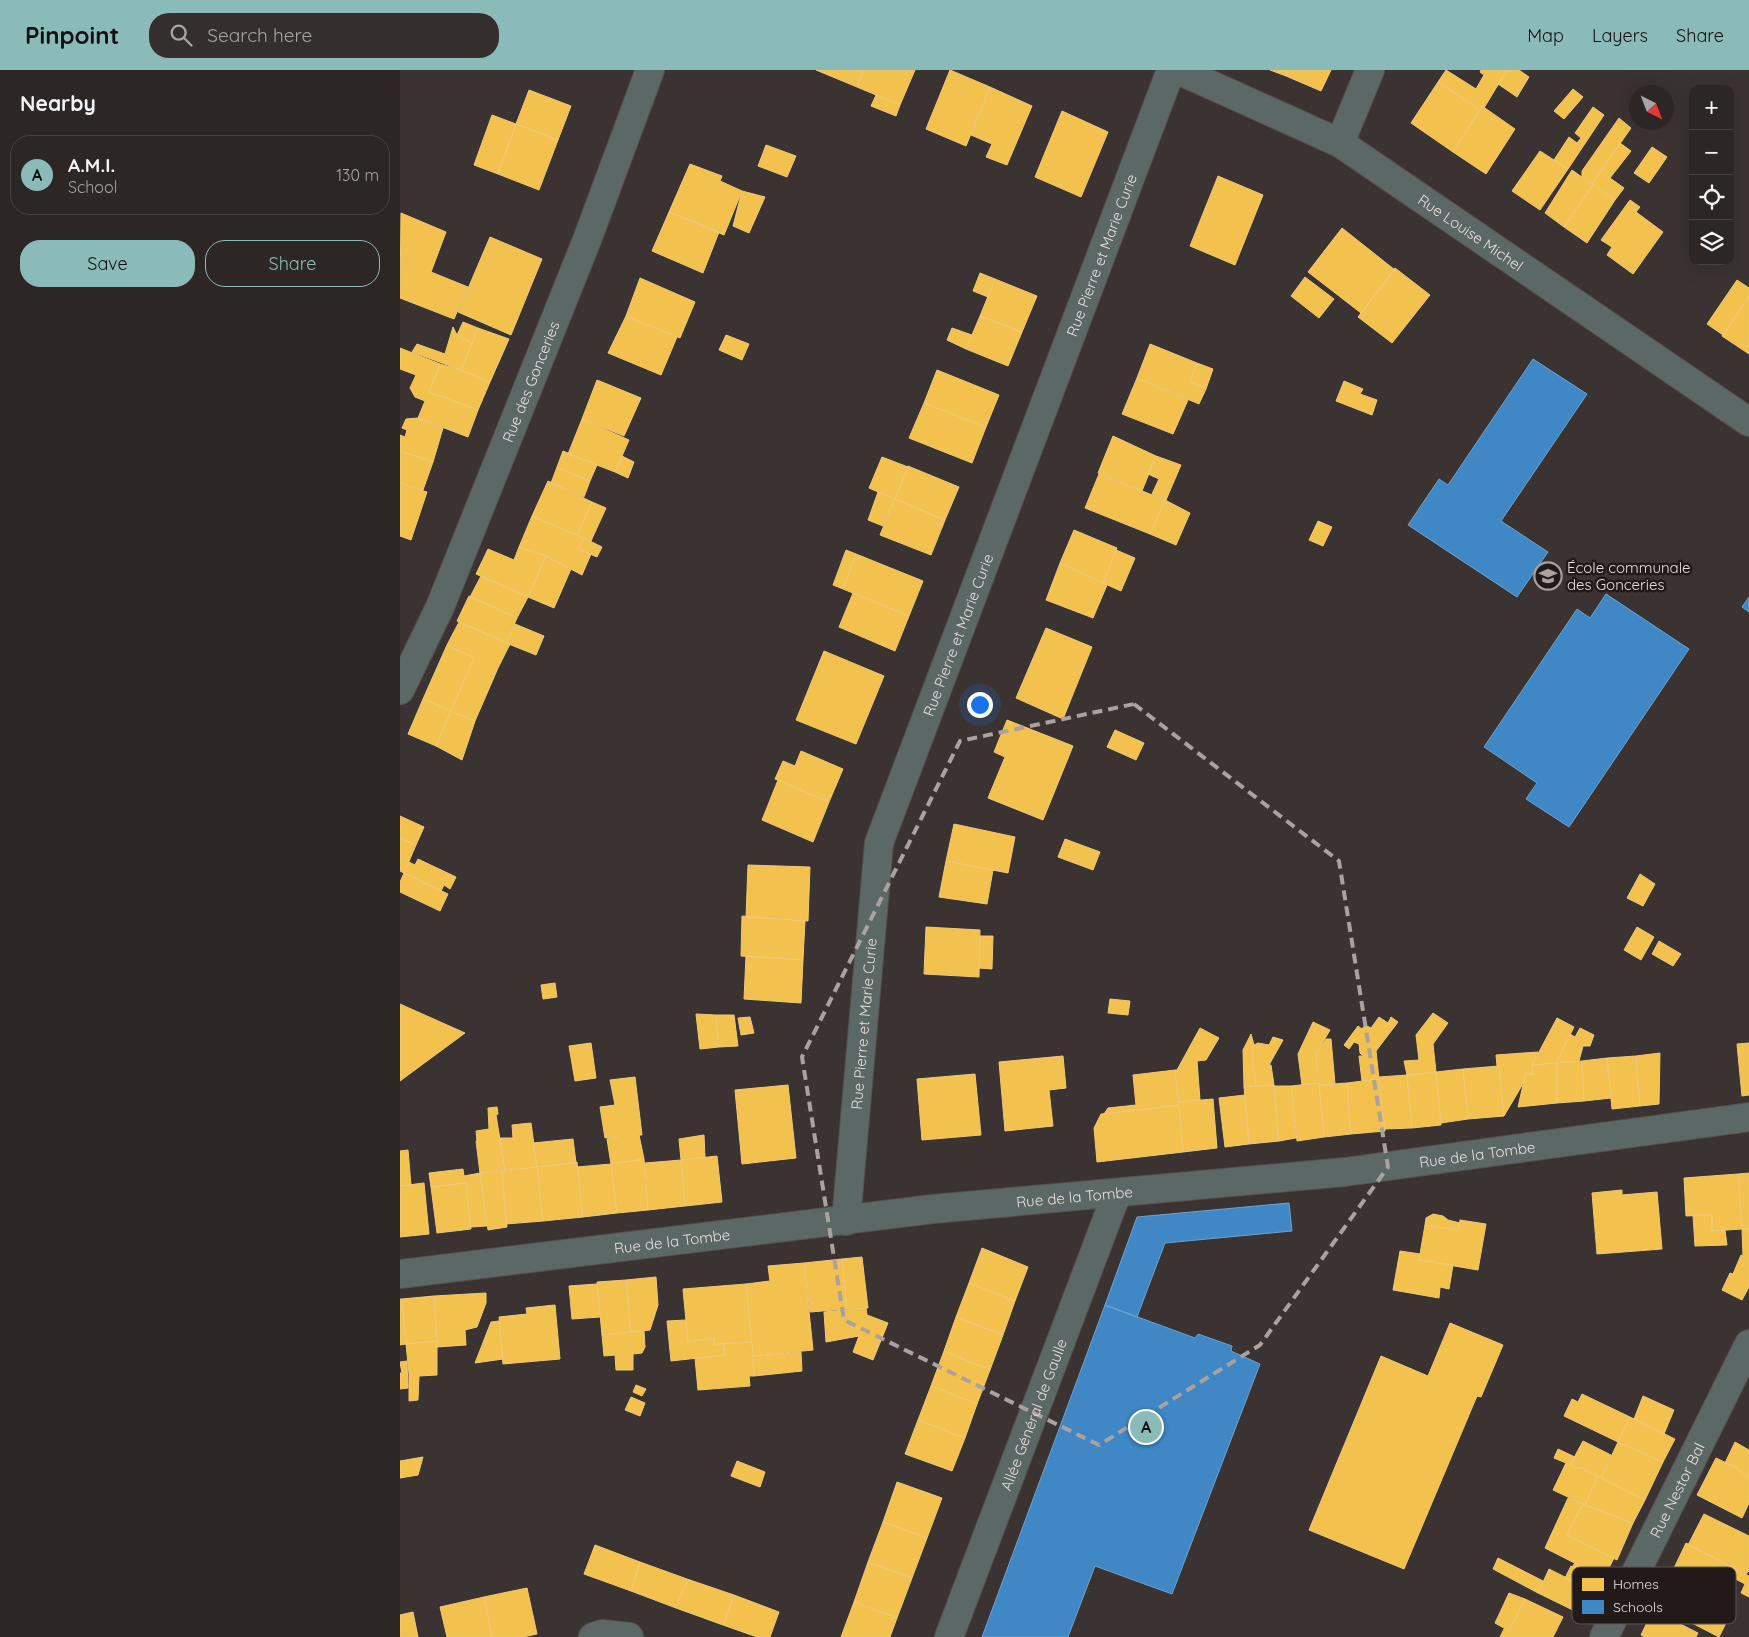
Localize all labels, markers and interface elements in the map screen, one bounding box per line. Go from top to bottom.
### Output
search box [149,13,499,58]
text: Pinpoint [25,20,119,50]
icon: search [167,21,195,49]
text: Search here [207,23,312,47]
text: Map [1527,24,1564,47]
text: Layers [1592,24,1648,47]
text: Share [1676,24,1724,47]
north arrow [1629,85,1674,130]
map controls [1689,85,1734,265]
button: + [1689,85,1734,130]
text: Nearby [20,90,96,116]
button: − [1689,130,1734,175]
text: A.M.I. [68,153,115,177]
text: A [32,165,42,185]
text: 130 m [336,165,379,185]
street label: Rue Pierre et Marie Curie [1062,171,1140,339]
button: locate [1689,175,1734,220]
text: School [68,177,117,197]
street label: Rue Louise Michel [1414,190,1527,275]
button: layers [1689,220,1734,265]
button: Save [20,240,195,287]
button: Share [205,240,380,287]
street label: Rue des Gonceries [498,318,563,445]
street label: Rue Pierre et Marie Curie [918,551,997,719]
place label: École communale des Gonceries [1567,558,1690,594]
school or university icon: École communale des Gonceries [1533,561,1563,591]
your location [967,692,993,718]
street label: Rue Pierre et Marie Curie [846,937,880,1110]
street label: Rue de la Tombe [1418,1137,1536,1171]
street label: Rue de la Tombe [1015,1182,1134,1211]
street label: Rue de la Tombe [613,1224,731,1257]
street label: Allée Général de Gaulle [996,1336,1071,1493]
pin: A [1130,1408,1162,1446]
street label: Rue Nestor Bal [1645,1439,1708,1541]
legend [1572,1567,1736,1624]
text: Homes [1613,1575,1659,1593]
text: Schools [1613,1598,1663,1616]

